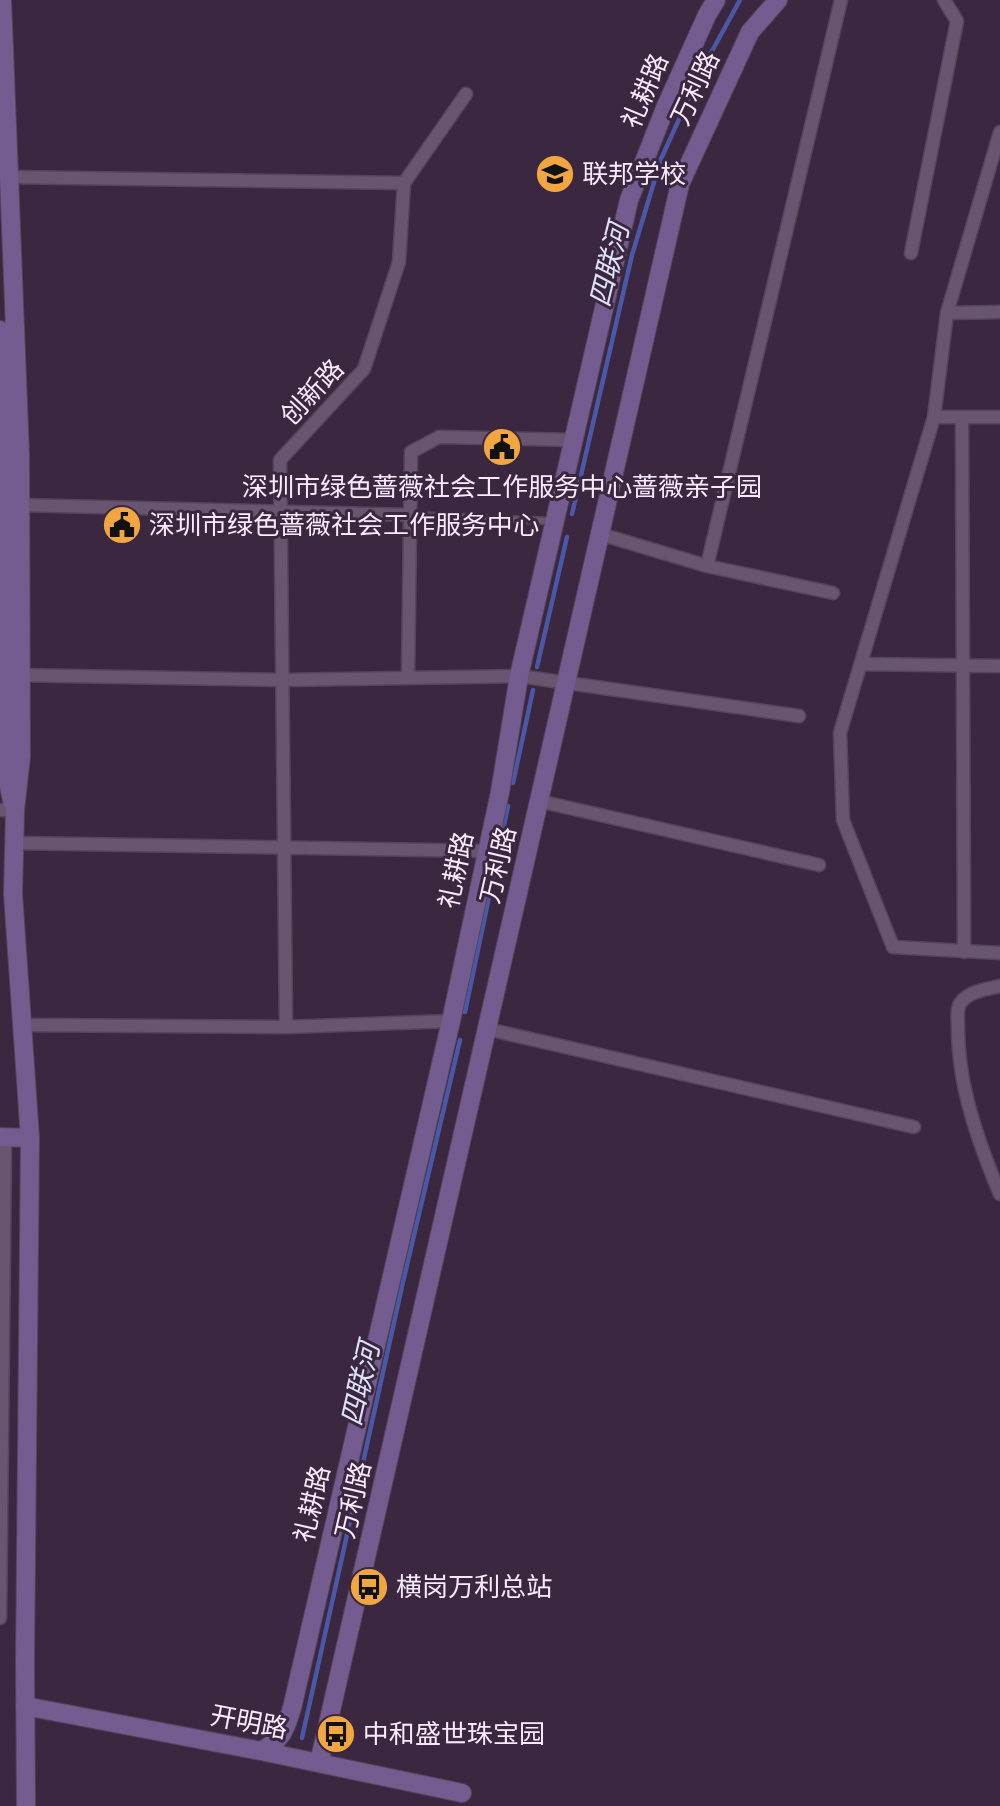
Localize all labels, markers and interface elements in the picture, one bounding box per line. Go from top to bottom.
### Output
street label: 万利路 [666,47,727,131]
street label: 礼耕路 [617,50,676,134]
school or university icon: 联邦学校 [534,153,576,195]
place label: 联邦学校 [582,160,686,191]
water label: 四联河 [584,216,638,310]
street label: 创新路 [275,354,351,432]
public building icon: 深圳市绿色蔷薇社会工作服务中心蔷薇亲子园 [481,426,523,468]
place label: 深圳市绿色蔷薇社会工作服务中心蔷薇亲子园 [242,473,762,504]
public building icon: 深圳市绿色蔷薇社会工作服务中心 [101,504,143,546]
place label: 深圳市绿色蔷薇社会工作服务中心 [149,511,539,542]
street label: 万利路 [476,824,523,907]
street label: 礼耕路 [434,829,481,912]
water label: 四联河 [336,1335,388,1429]
street label: 万利路 [331,1459,378,1542]
street label: 礼耕路 [290,1463,337,1546]
bus stop icon: 横岗万利总站 [348,1566,390,1608]
place label: 横岗万利总站 [396,1573,552,1604]
street label: 开明路 [207,1701,290,1746]
bus stop icon: 中和盛世珠宝园 [315,1713,357,1755]
place label: 中和盛世珠宝园 [363,1720,545,1751]

